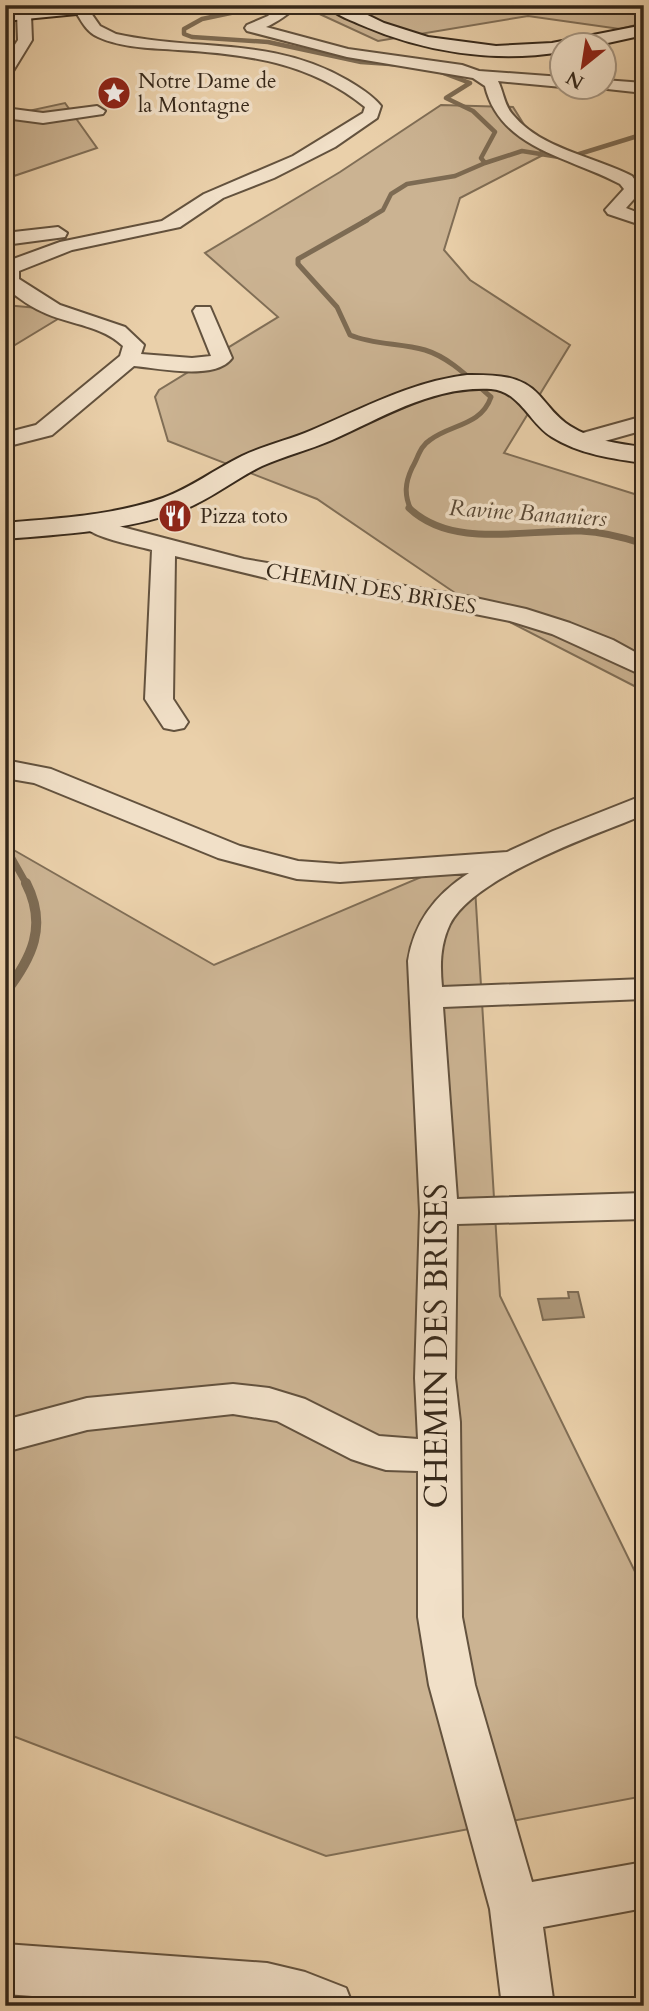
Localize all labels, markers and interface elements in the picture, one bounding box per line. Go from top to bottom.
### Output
north arrow [548,32,618,102]
text: N [561,64,589,95]
place label: Notre Dame de la Montagne [138,67,277,120]
place icon: Notre Dame de la Montagne [95,74,133,112]
water label: Ravine Bananiers [448,492,608,534]
restaurant icon: Pizza toto [156,497,194,535]
place label: Pizza toto [200,502,288,531]
street label: CHEMIN DES BRISES [263,556,479,622]
street label: CHEMIN DES BRISES [415,1184,459,1508]

